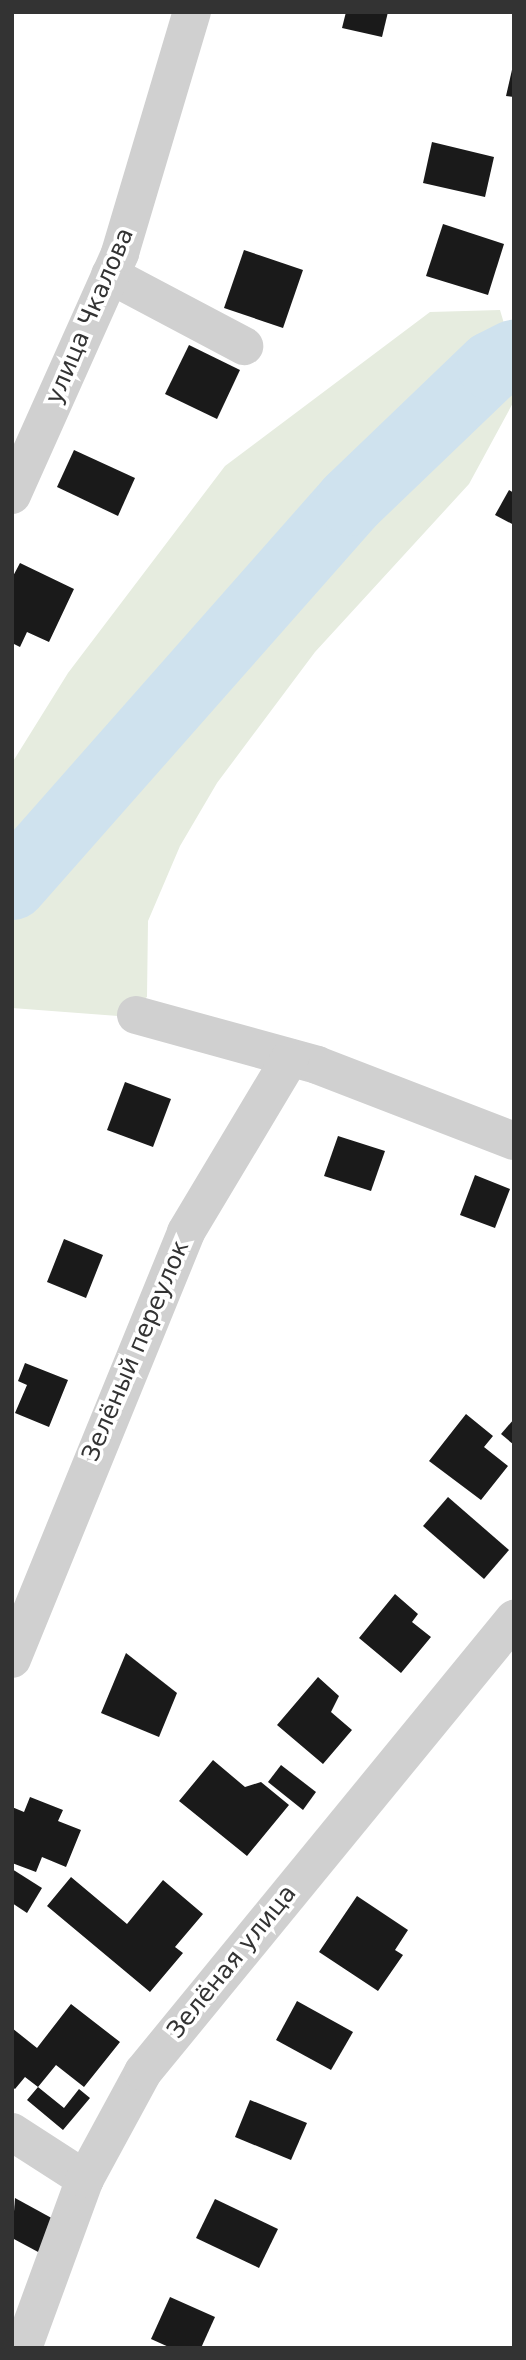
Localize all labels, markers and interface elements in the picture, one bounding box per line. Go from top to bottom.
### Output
street label: улица Чкалова [40,224,140,408]
street label: Зелёный переулок [76,1236,196,1466]
street label: Зелёная улица [161,1880,303,2044]

